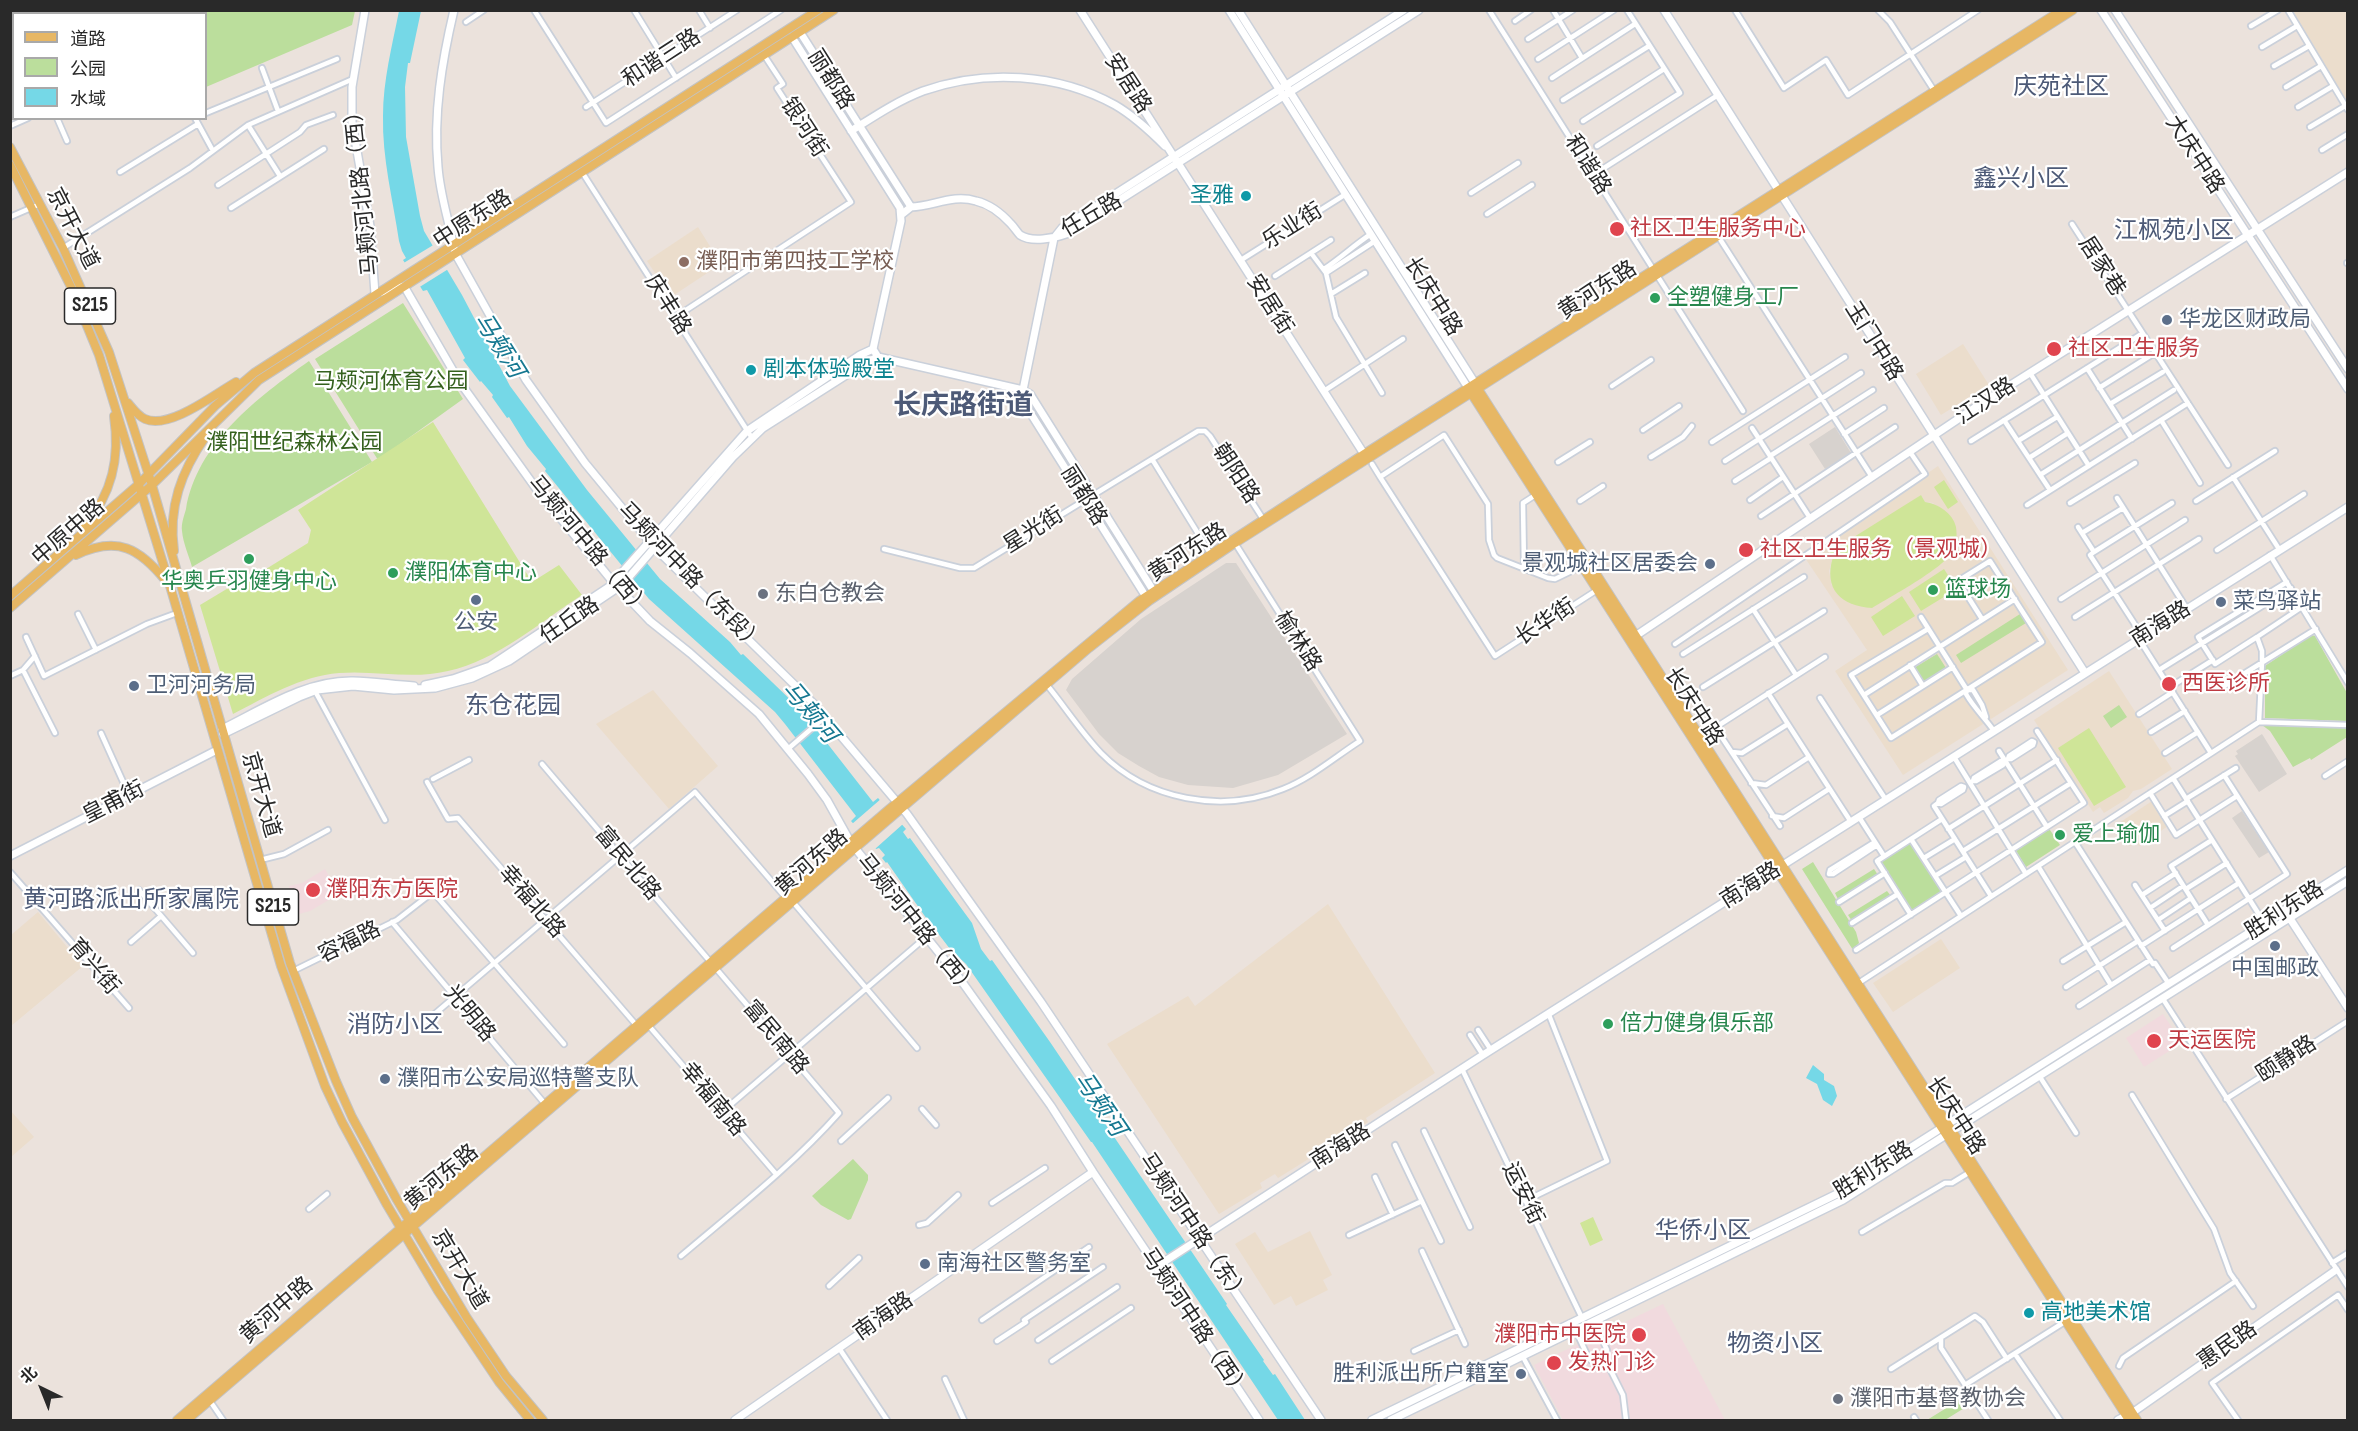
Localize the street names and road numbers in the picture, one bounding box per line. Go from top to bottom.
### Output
street label: 和谐三路 [618,24,706,94]
street label: 丽都路 [801,45,859,115]
street label: 安居路 [1098,49,1156,119]
street label: 银河街 [774,93,832,163]
street label: 马颊河北路（西） [341,99,385,277]
street label: 大庆中路 [2159,111,2229,199]
street label: 和谐路 [1558,130,1616,200]
street label: 京开大道 [40,184,104,274]
street label: 中原东路 [429,185,517,255]
street label: 任丘路 [1057,188,1127,244]
street label: 乐业街 [1258,198,1328,256]
street label: 居家巷 [2072,232,2130,302]
street label: 长庆中路 [1397,253,1467,341]
street label: 黄河东路 [1554,256,1642,326]
street label: 庆丰路 [638,270,696,340]
street label: 安居街 [1240,270,1298,340]
road number: S215 [64,288,116,324]
street label: 玉门中路 [1838,298,1908,386]
street label: 江汉路 [1951,373,2021,431]
street label: 朝阳路 [1206,439,1264,509]
street label: 丽都路 [1054,461,1112,531]
street label: 马颊河中路（西） [521,471,655,623]
street label: 中原中路 [27,494,111,572]
street label: 马颊河中路（东段） [612,498,768,658]
street label: 星光街 [999,502,1069,560]
street label: 黄河东路 [1144,518,1232,588]
street label: 任丘路 [535,592,605,650]
street label: 长华街 [1511,594,1581,652]
street label: 南海路 [2126,596,2196,654]
street label: 榆林路 [1268,607,1326,677]
street label: 长庆中路 [1658,663,1728,751]
street label: 京开大道 [235,749,285,841]
street label: 皇甫街 [79,776,149,830]
street label: 富民北路 [589,822,665,906]
street label: 黄河东路 [770,824,854,902]
street label: 马颊河中路（西） [850,849,982,1003]
street label: 南海路 [1716,857,1786,915]
street label: 幸福北路 [492,860,570,944]
street label: 胜利东路 [2241,876,2329,946]
road number: S215 [248,889,298,925]
street label: 容福路 [315,917,385,969]
street label: 育兴街 [61,933,125,1001]
street label: 光明路 [438,980,500,1048]
street label: 富民南路 [737,996,813,1080]
street label: 颐静路 [2252,1031,2322,1089]
street label: 幸福南路 [674,1058,750,1142]
street label: 长庆中路 [1920,1072,1990,1160]
street label: 南海路 [1306,1118,1376,1176]
street label: 胜利东路 [1830,1136,1918,1206]
street label: 黄河东路 [400,1140,484,1216]
street label: 马颊河中路（东） [1133,1149,1253,1309]
street label: 运安街 [1496,1159,1548,1229]
street label: 京开大道 [425,1225,493,1315]
street label: 马颊河中路（西） [1134,1244,1254,1404]
street label: 黄河中路 [235,1272,319,1350]
street label: 南海路 [849,1287,919,1347]
street label: 惠民路 [2193,1316,2263,1376]

